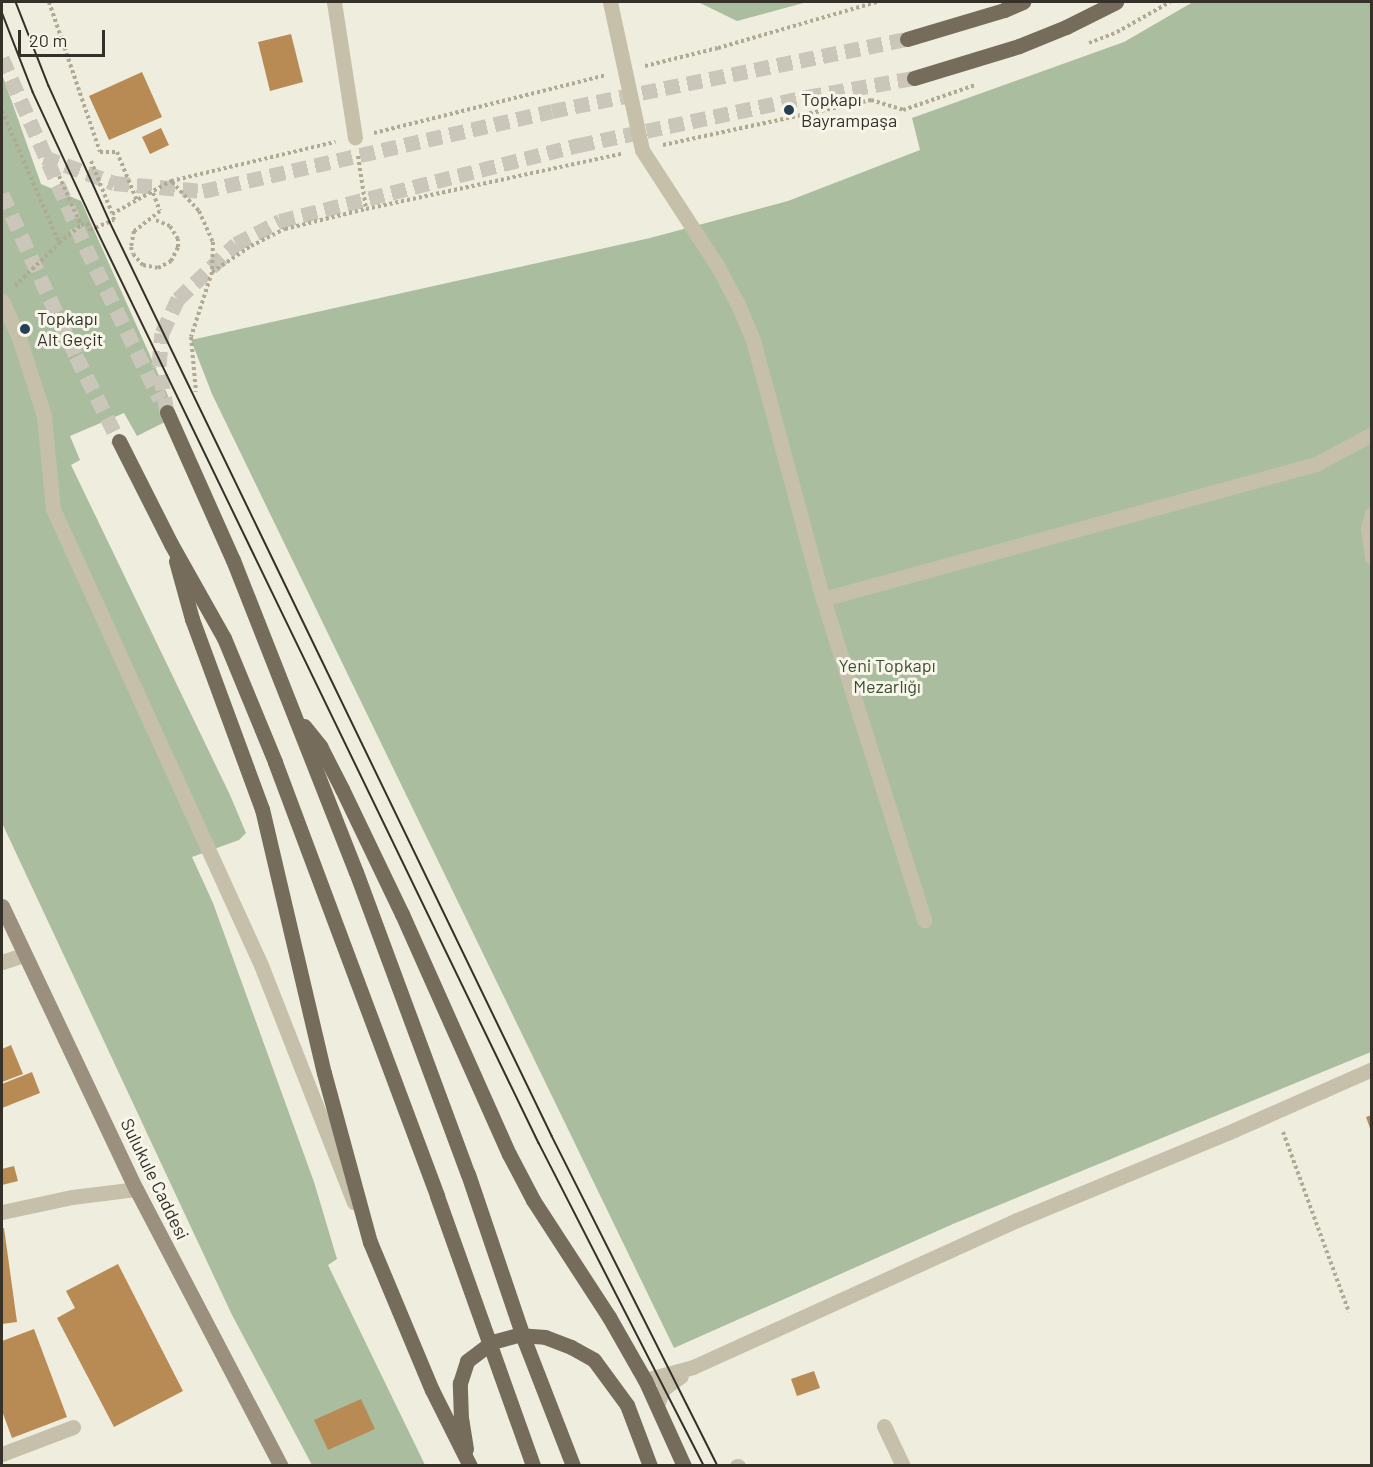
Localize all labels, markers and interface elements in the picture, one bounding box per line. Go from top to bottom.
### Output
scale bar [21,18,108,56]
text: 20 m [29,29,67,51]
place label: Topkapı Bayrampaşa [801,89,897,132]
marker: Topkapı Bayrampaşa [782,103,796,117]
place label: Topkapı Alt Geçit [37,308,103,350]
marker: Topkapı Alt Geçit [18,322,32,336]
park label: Yeni Topkapı Mezarlığı [838,655,936,698]
street label: Sulukule Caddesi [116,1115,194,1243]

